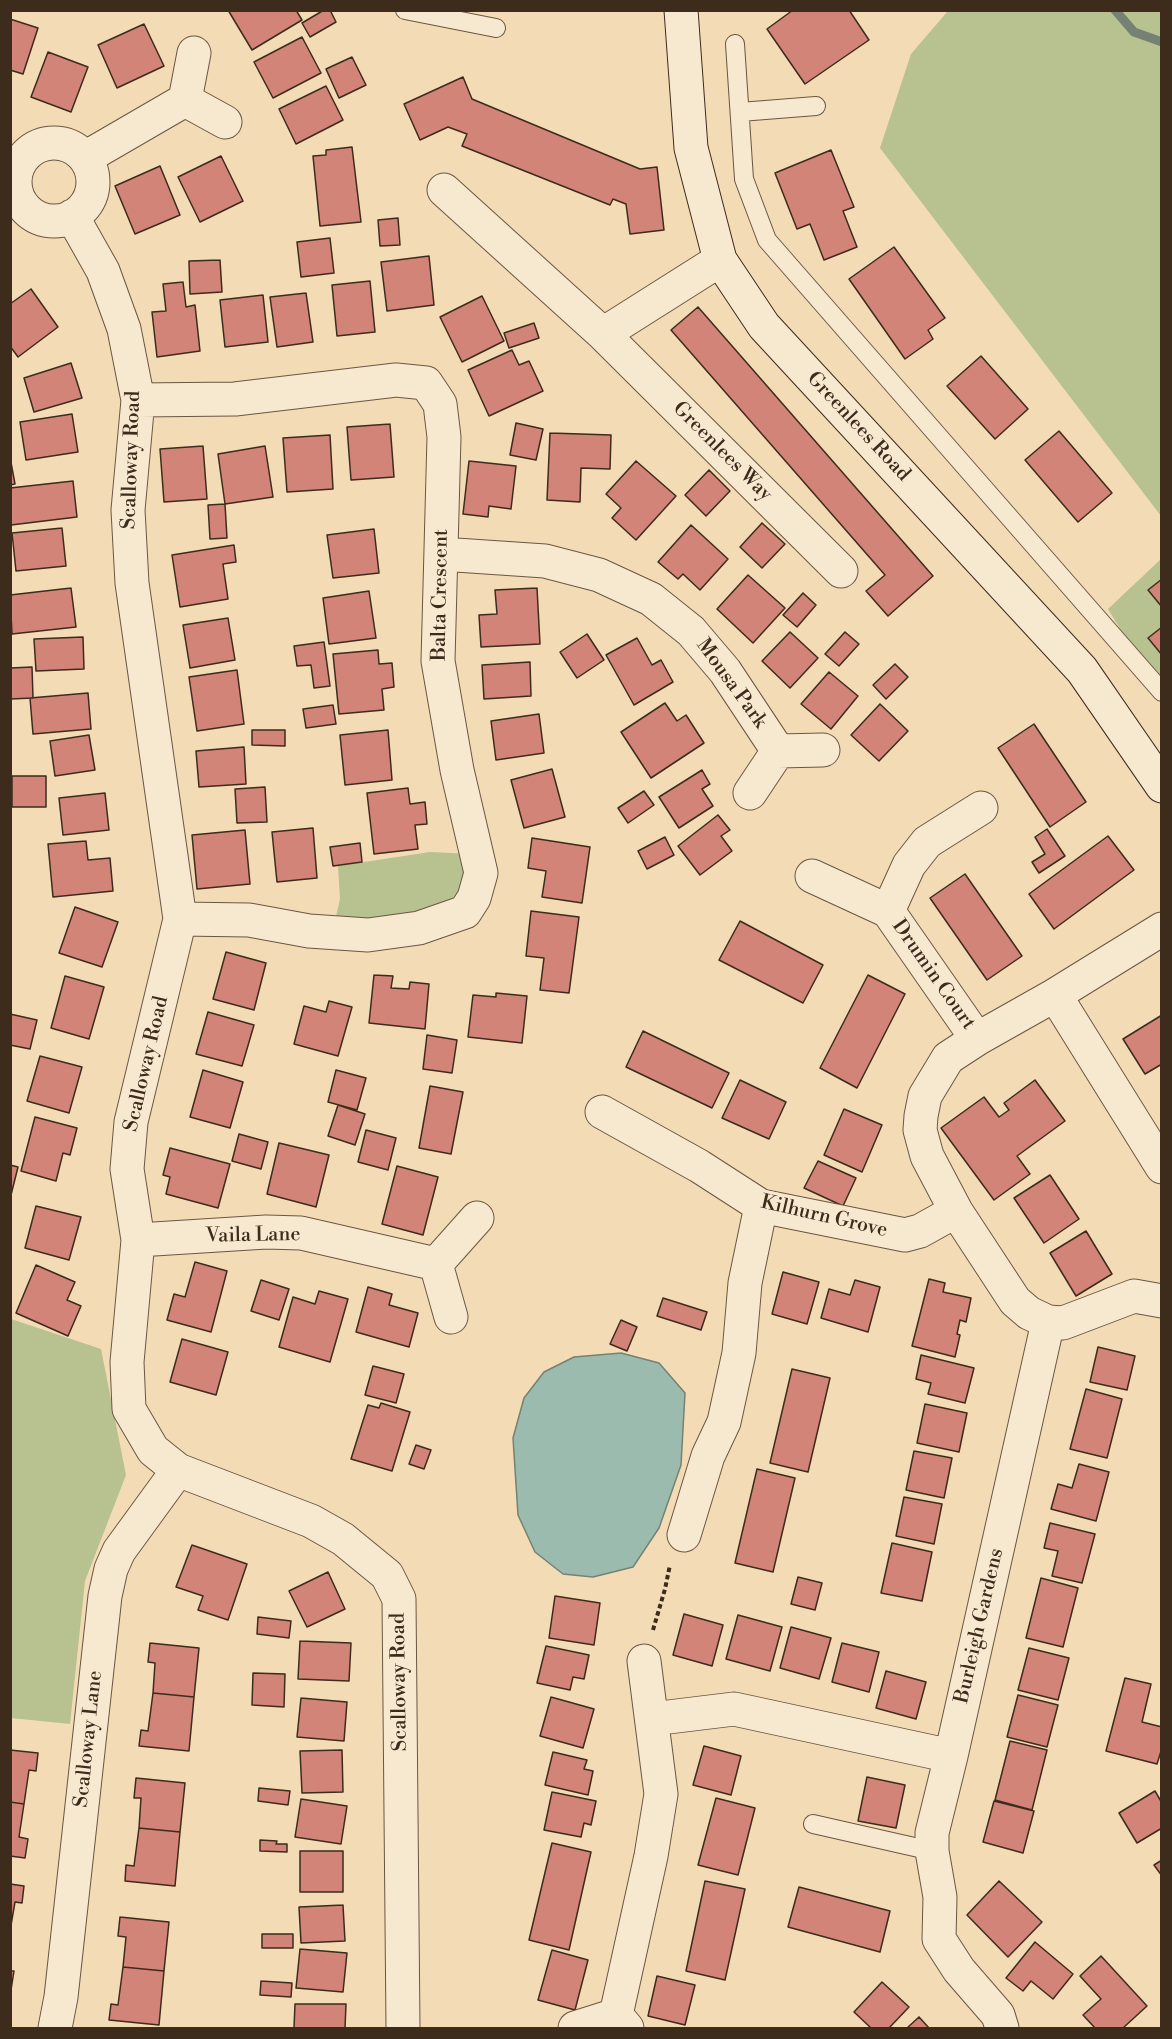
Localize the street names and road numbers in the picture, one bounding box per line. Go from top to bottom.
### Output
street label: Greenlees Road [801,367,915,487]
street label: Scalloway Road [118,390,146,530]
street label: Greenlees Way [667,397,777,507]
street label: Balta Crescent [428,529,454,661]
street label: Mousa Park [690,635,772,733]
street label: Drumin Court [886,915,980,1035]
street label: Scalloway Road [120,994,174,1134]
street label: Kilhurn Grove [758,1191,890,1243]
street label: Vaila Lane [205,1223,301,1249]
street label: Burleigh Gardens [951,1546,1009,1706]
street label: Scalloway Road [387,1613,413,1751]
street label: Scalloway Lane [70,1669,108,1809]

